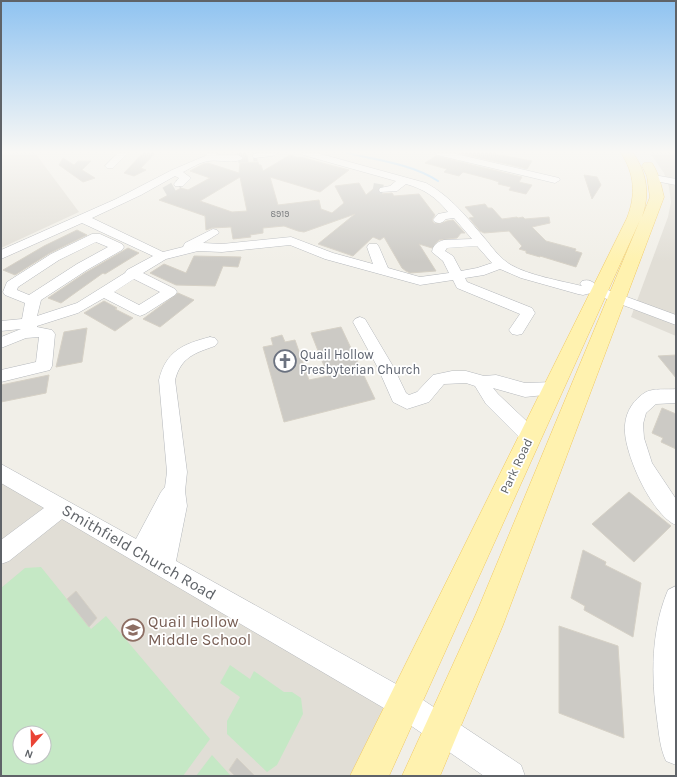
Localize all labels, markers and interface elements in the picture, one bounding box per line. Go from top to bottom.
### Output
house number: 8919 [271,209,289,219]
place label: Quail Hollow Presbyterian Church [300,347,420,377]
church icon: Quail Hollow Presbyterian Church [272,348,298,374]
street label: Park Road [497,436,535,496]
street label: Smithfield Church Road [59,500,219,604]
place label: Quail Hollow Middle School [148,612,251,649]
school or university icon: Quail Hollow Middle School [120,617,146,643]
north arrow [12,725,52,765]
text: N [23,746,35,761]

